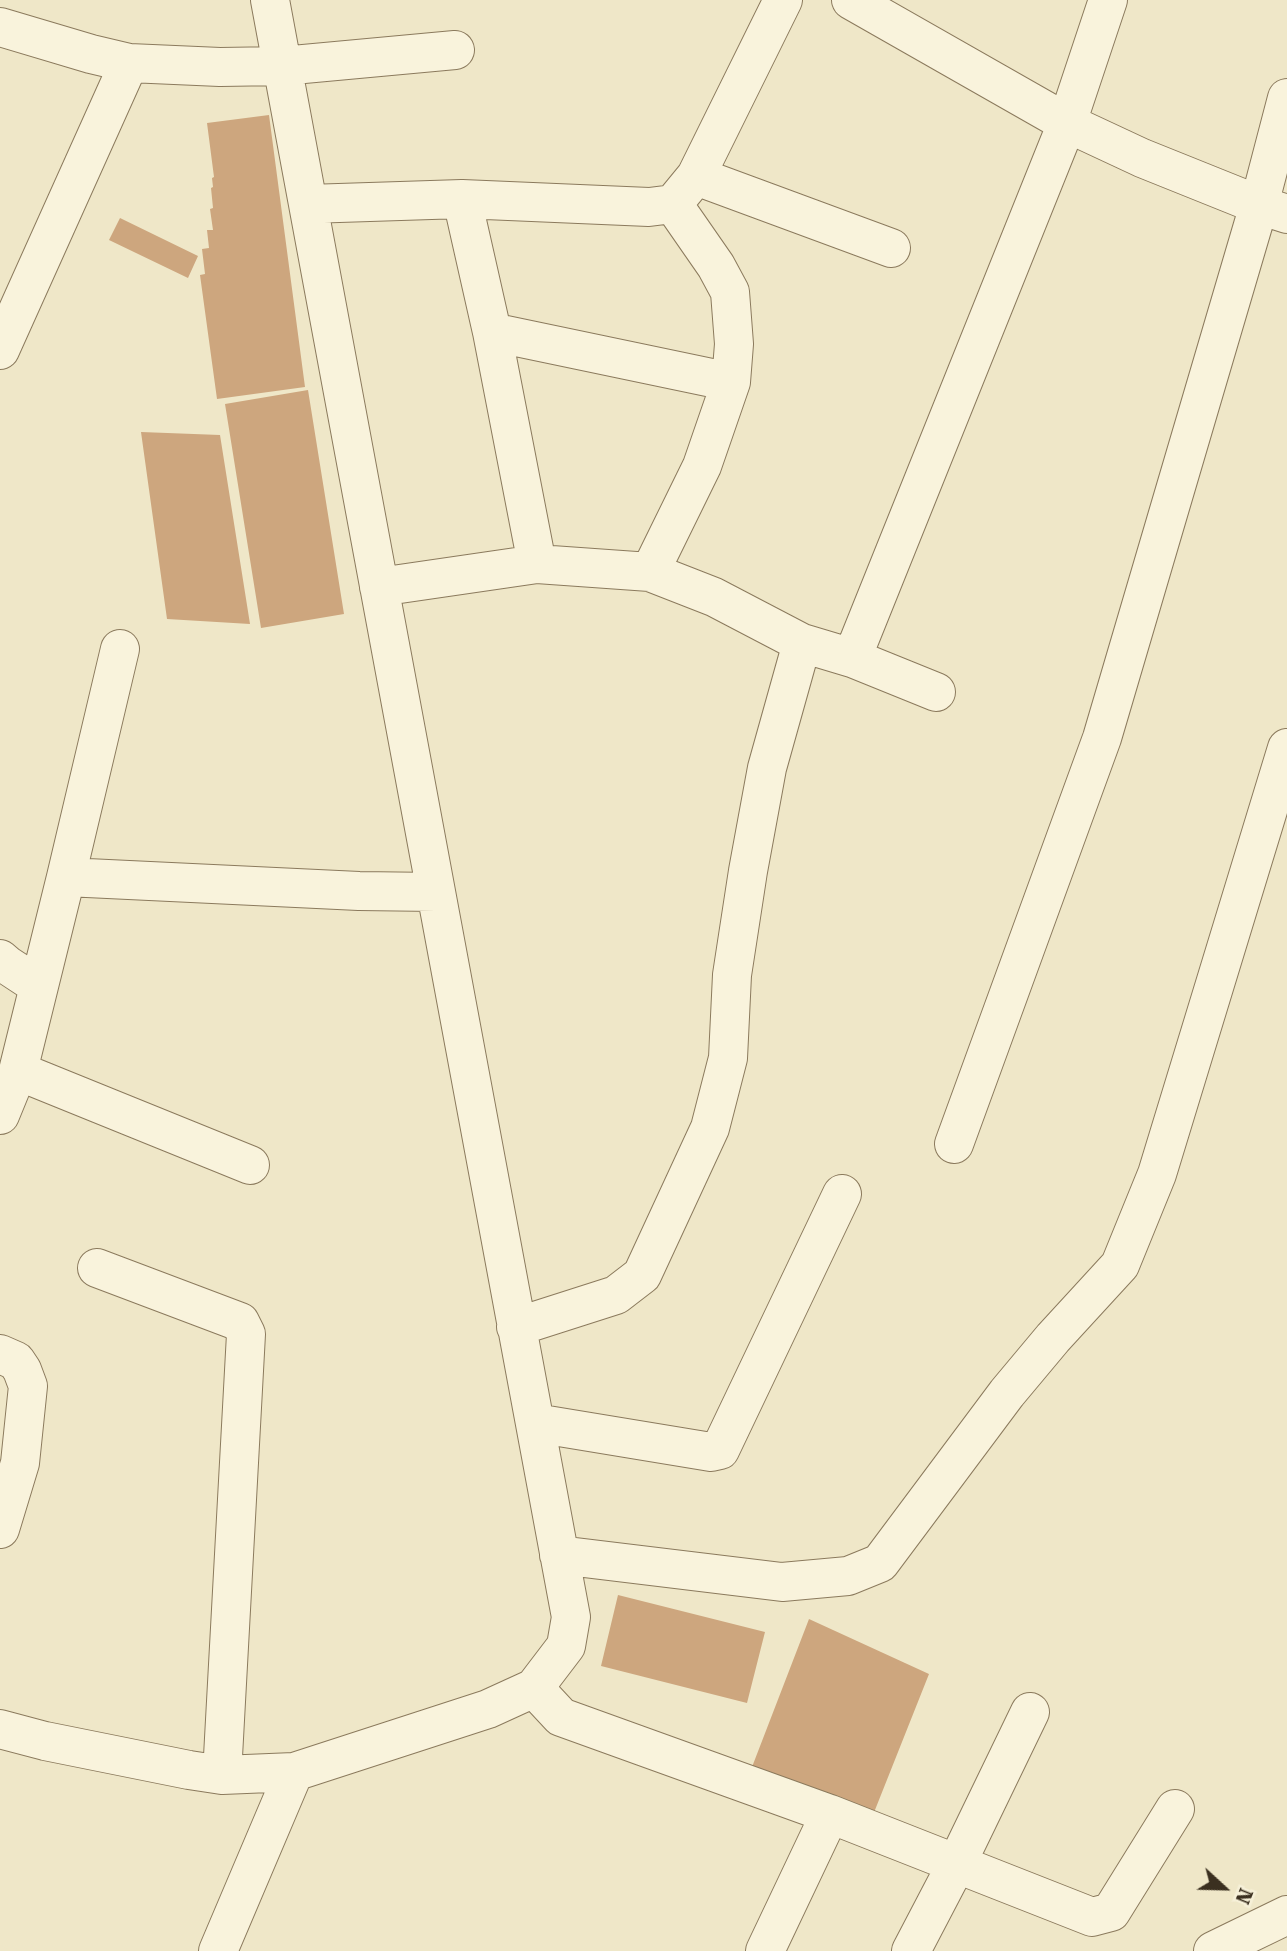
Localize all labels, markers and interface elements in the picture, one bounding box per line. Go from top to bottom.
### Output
north arrow [1189,1853,1259,1923]
text: N [1231,1885,1257,1907]

